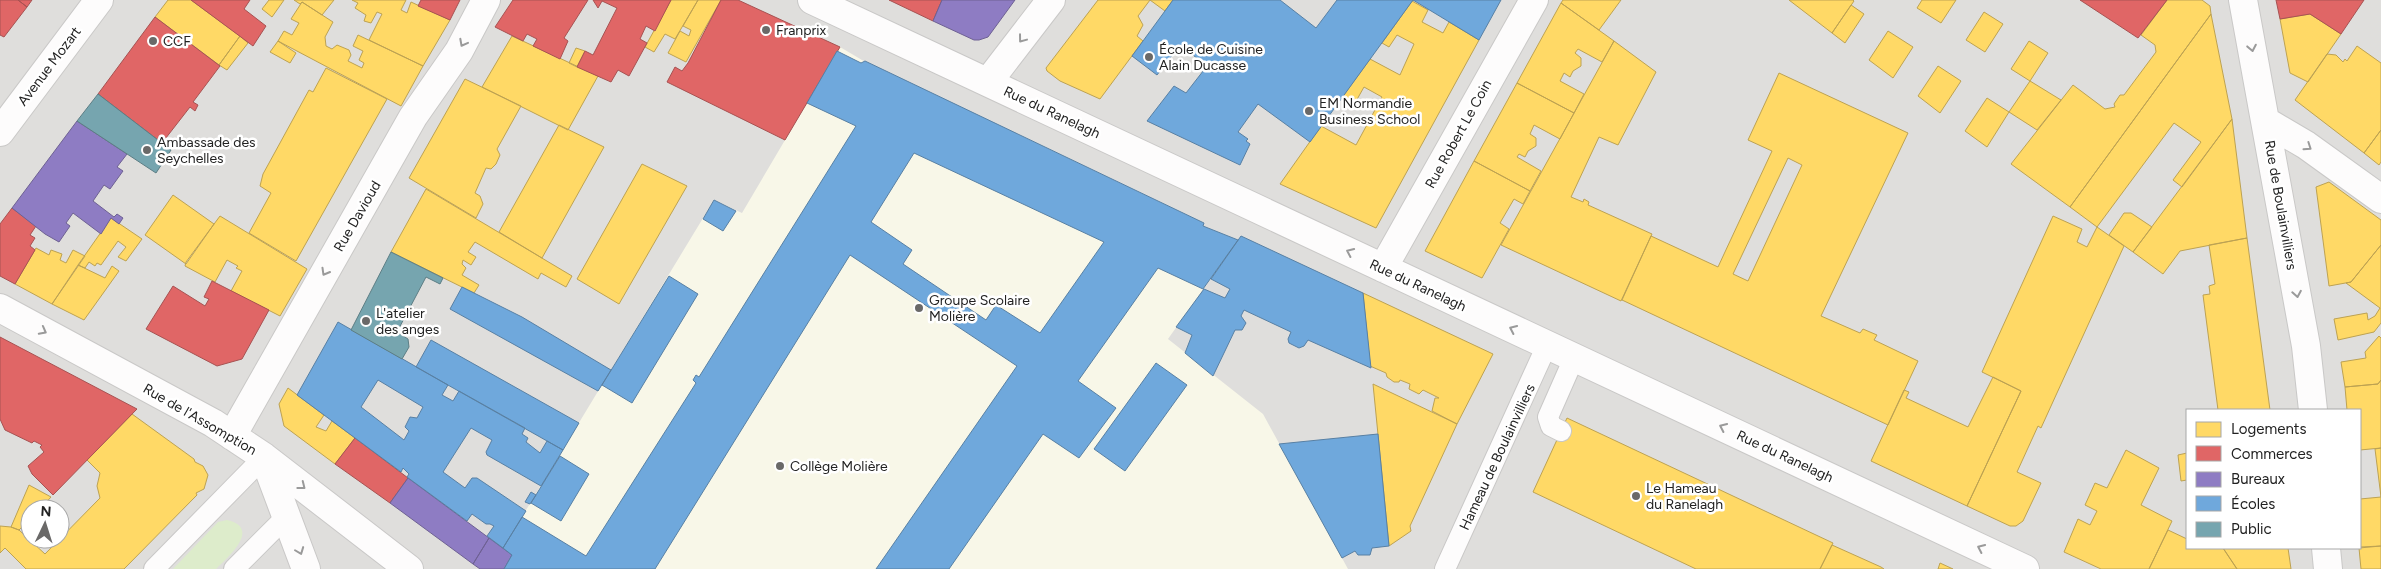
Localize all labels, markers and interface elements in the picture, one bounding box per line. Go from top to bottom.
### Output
place label: Franprix [776,22,826,39]
street label: Avenue Mozart [14,23,85,109]
marker: Franprix [760,24,772,36]
place label: CCF [163,33,191,50]
one-way arrow [1019,33,1027,42]
marker: CCF [147,35,159,47]
one-way arrow [459,38,469,47]
place label: École de Cuisine Alain Ducasse [1159,41,1263,74]
one-way arrow [2247,43,2257,52]
marker: École de Cuisine Alain Ducasse [1143,51,1155,63]
street label: Rue Robert Le Coin [1422,77,1495,192]
street label: Rue du Ranelagh [1001,83,1103,142]
place label: EM Normandie Business School [1319,95,1420,128]
marker: EM Normandie Business School [1303,105,1315,117]
place label: Ambassade des Seychelles [157,134,256,167]
street label: Rue de Boulainvilliers [2261,139,2300,271]
one-way arrow [2303,141,2312,150]
marker: Ambassade des Seychelles [141,144,153,156]
street label: Rue Davioud [330,178,385,255]
one-way arrow [1346,248,1355,258]
street label: Rue du Ranelagh [1367,256,1469,315]
one-way arrow [322,266,332,275]
one-way arrow [2292,289,2302,298]
place label: Groupe Scolaire Molière [929,292,1030,325]
marker: Groupe Scolaire Molière [913,302,925,314]
place label: L'atelier des anges [376,305,439,338]
marker: L'atelier des anges [360,315,372,327]
one-way arrow [38,325,47,335]
one-way arrow [1509,325,1518,335]
street label: Rue de l'Assomption [140,380,260,459]
street label: Hameau de Boulainvilliers [1456,381,1539,533]
legend [2186,409,2361,549]
text: Logements [2231,420,2306,438]
one-way arrow [1719,423,1728,434]
street label: Rue du Ranelagh [1734,427,1836,486]
text: Commerces [2231,445,2313,463]
place label: Collège Molière [790,458,888,475]
marker: Collège Molière [774,460,786,472]
text: Bureaux [2231,470,2285,488]
place label: Le Hameau du Ranelagh [1646,480,1723,513]
one-way arrow [296,481,305,489]
marker: Le Hameau du Ranelagh [1630,490,1642,502]
text: Écoles [2231,495,2275,513]
north arrow [20,499,70,549]
text: N [40,503,52,520]
text: Public [2231,520,2272,538]
one-way arrow [1977,544,1986,555]
one-way arrow [294,547,304,555]

